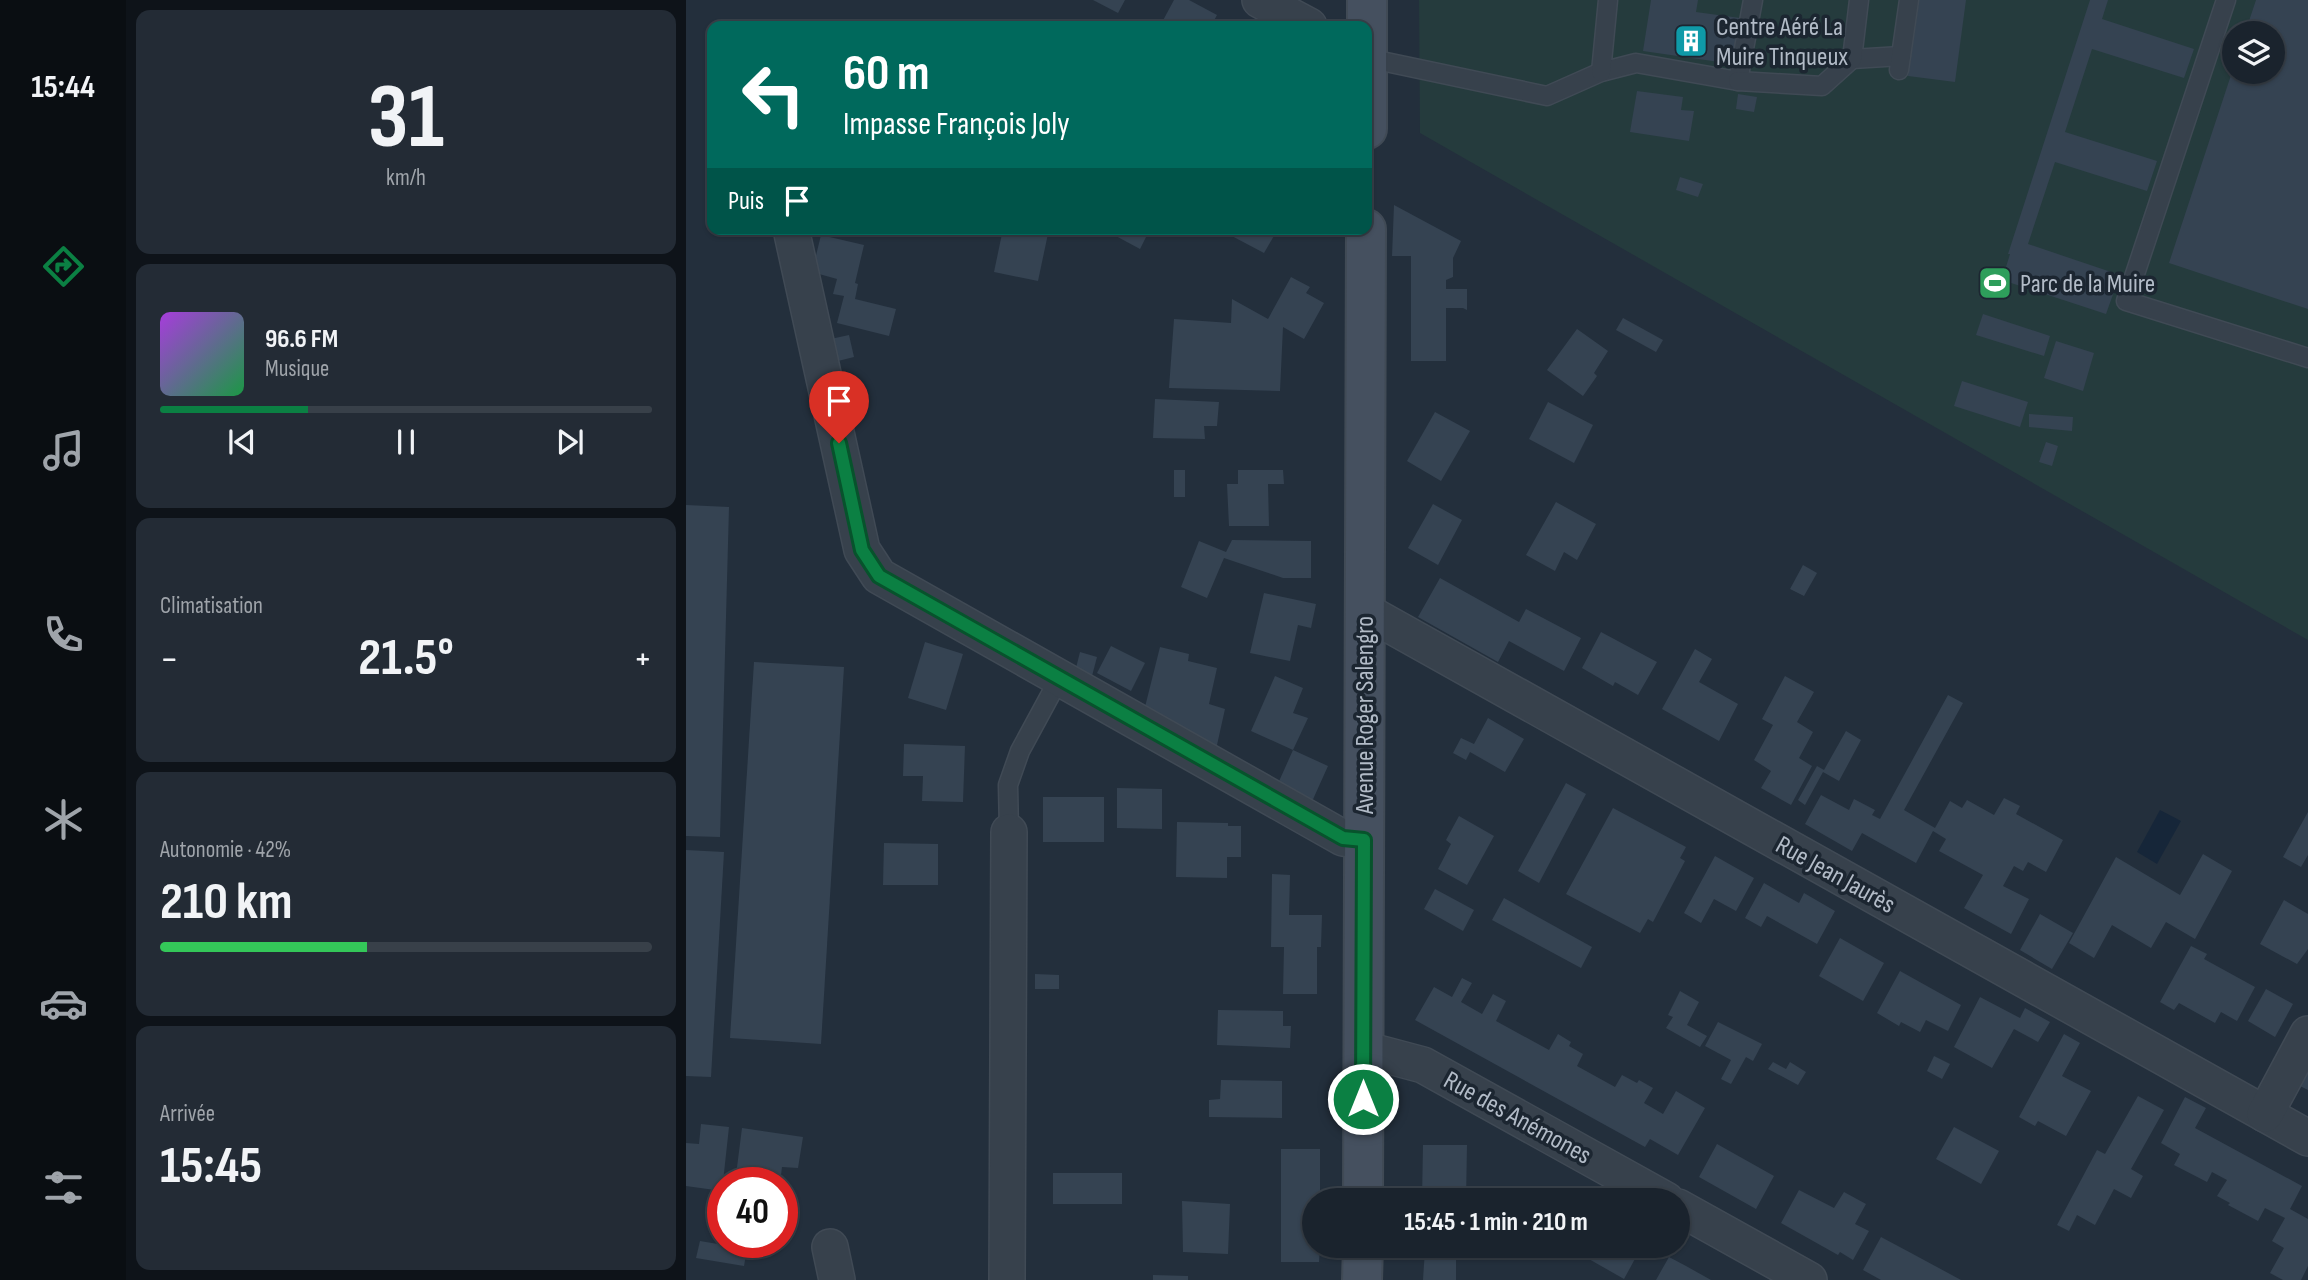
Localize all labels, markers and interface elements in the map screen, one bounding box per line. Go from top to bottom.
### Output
place label: Centre Aéré La Muire Tinqueux [1716,12,1848,73]
map controls [2222,21,2285,84]
button: layers [2222,21,2285,84]
building icon: Centre Aéré La Muire Tinqueux [1672,22,1710,60]
text: 60 m [843,45,930,104]
icon: left [728,49,819,140]
text: 31 [368,64,444,173]
text: 15:44 [31,68,95,107]
text: Impasse François Joly [843,105,1070,144]
text: km/h [386,164,426,192]
icon: arrive [778,182,816,220]
text: Puis [728,186,764,217]
icon: directions [39,242,88,291]
sports icon: Parc de la Muire [1976,264,2014,302]
place label: Parc de la Muire [2020,269,2155,300]
text: 96.6 FM [265,324,338,355]
text: Musique [265,355,329,383]
pin [809,371,869,443]
icon: arrive [820,382,858,420]
icon: previous [223,423,261,461]
icon: pause [387,423,425,461]
icon: next [551,423,589,461]
icon: music [39,426,88,475]
text: Climatisation [160,592,263,620]
icon: phone [39,610,88,659]
street label: Avenue Roger Salengro [1350,616,1381,815]
text: 21.5° [358,627,454,690]
text: − [160,637,179,682]
text: + [633,637,652,682]
icon: climate [39,795,88,844]
street label: Rue Jean Jaurès [1770,830,1900,921]
text: Autonomie · 42% [160,836,291,864]
text: 210 km [160,871,293,934]
icon: car [39,979,88,1028]
position arrow [1326,1062,1400,1136]
street label: Rue des Anémones [1438,1065,1596,1172]
text: Arrivée [160,1100,215,1128]
text: 15:45 [160,1135,262,1198]
icon: filters [39,1163,88,1212]
speed limit sign: 40 [707,1167,798,1258]
text: 15:45 · 1 min · 210 m [1404,1207,1588,1238]

